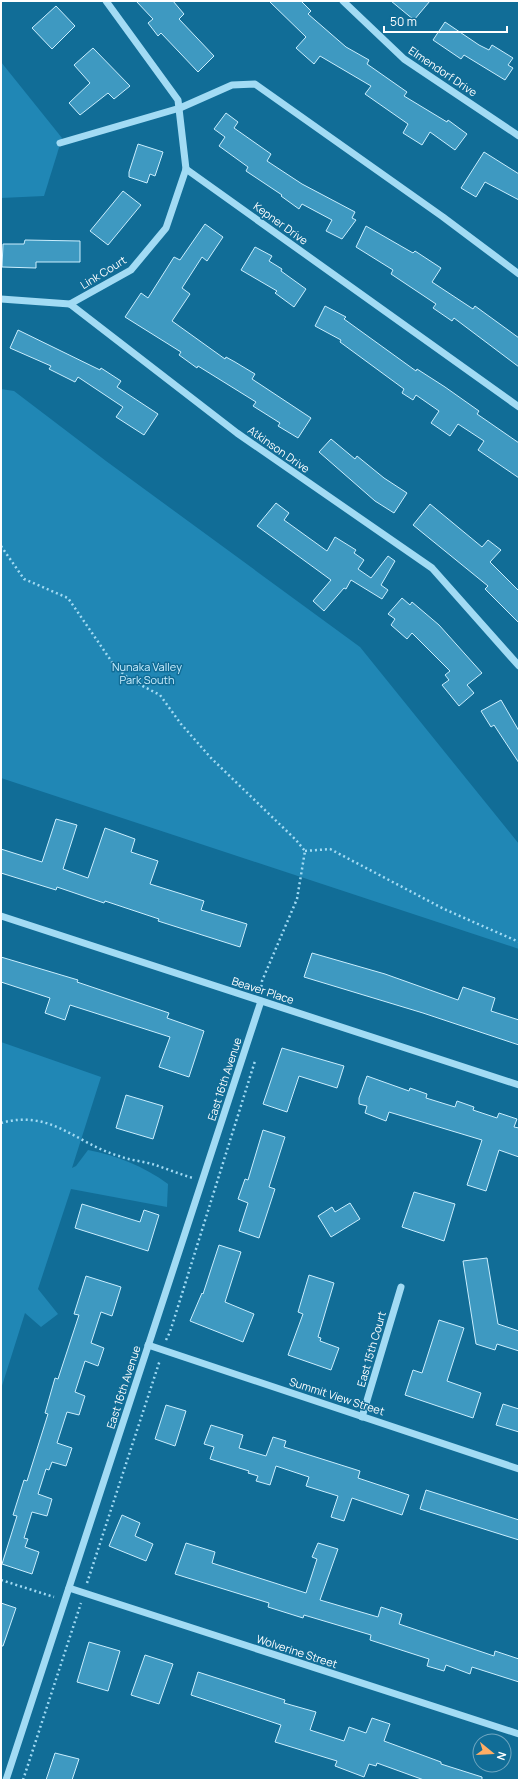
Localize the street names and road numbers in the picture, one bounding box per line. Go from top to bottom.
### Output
street label: Elmendorf Drive [406,42,481,100]
street label: Kepner Drive [251,198,312,248]
street label: Link Court [77,252,129,292]
street label: Atkinson Drive [245,422,313,476]
street label: Beaver Place [230,973,297,1007]
street label: East 16th Avenue [203,1035,245,1123]
street label: East 15th Court [353,1310,389,1388]
street label: East 16th Avenue [102,1343,144,1431]
street label: Summit View Street [287,1374,387,1418]
street label: Wolverine Street [255,1631,339,1671]

